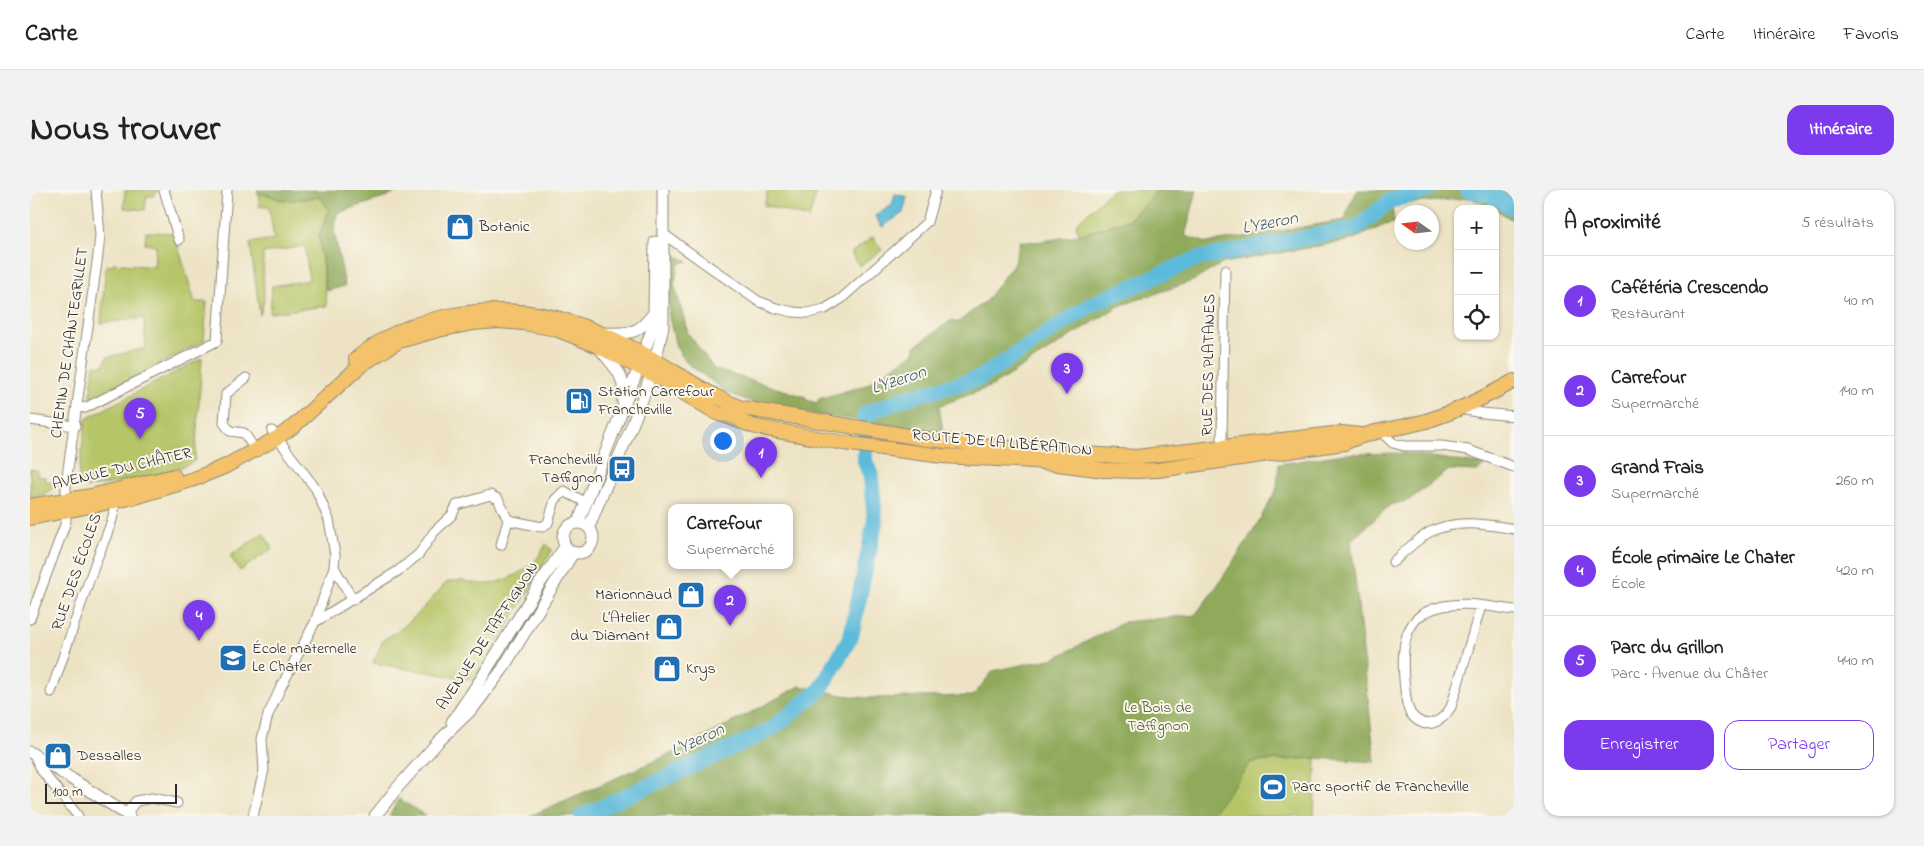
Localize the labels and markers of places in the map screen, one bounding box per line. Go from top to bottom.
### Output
shop icon: Botanic [445,212,475,242]
place label: Botanic [478,215,531,239]
pin: 3 [1051,353,1083,394]
place label: Station Carrefour Francheville [597,380,714,422]
fuel station icon: Station Carrefour Francheville [564,386,594,416]
pin: 5 [124,398,156,439]
pin: 1 [745,437,777,478]
place label: Francheville Taffignon [528,448,604,490]
bus stop icon: Francheville Taffignon [607,454,637,484]
shop icon: Marionnaud [676,580,706,610]
place label: Marionnaud [595,583,672,607]
pin: 2 [714,585,746,626]
pin: 4 [183,600,215,641]
place label: L’Atelier du Diamant [570,606,651,648]
shop icon: L’Atelier du Diamant [654,612,684,642]
place label: École maternelle Le Chater [252,637,357,679]
school or university icon: École maternelle Le Chater [218,643,248,673]
shop icon: Krys [652,654,682,684]
place label: Krys [686,657,716,681]
shop icon: Dessalles [43,741,73,771]
place label: Dessalles [76,744,142,768]
sports icon: Parc sportif de Francheville [1258,772,1288,802]
place label: Parc sportif de Francheville [1292,775,1470,799]

